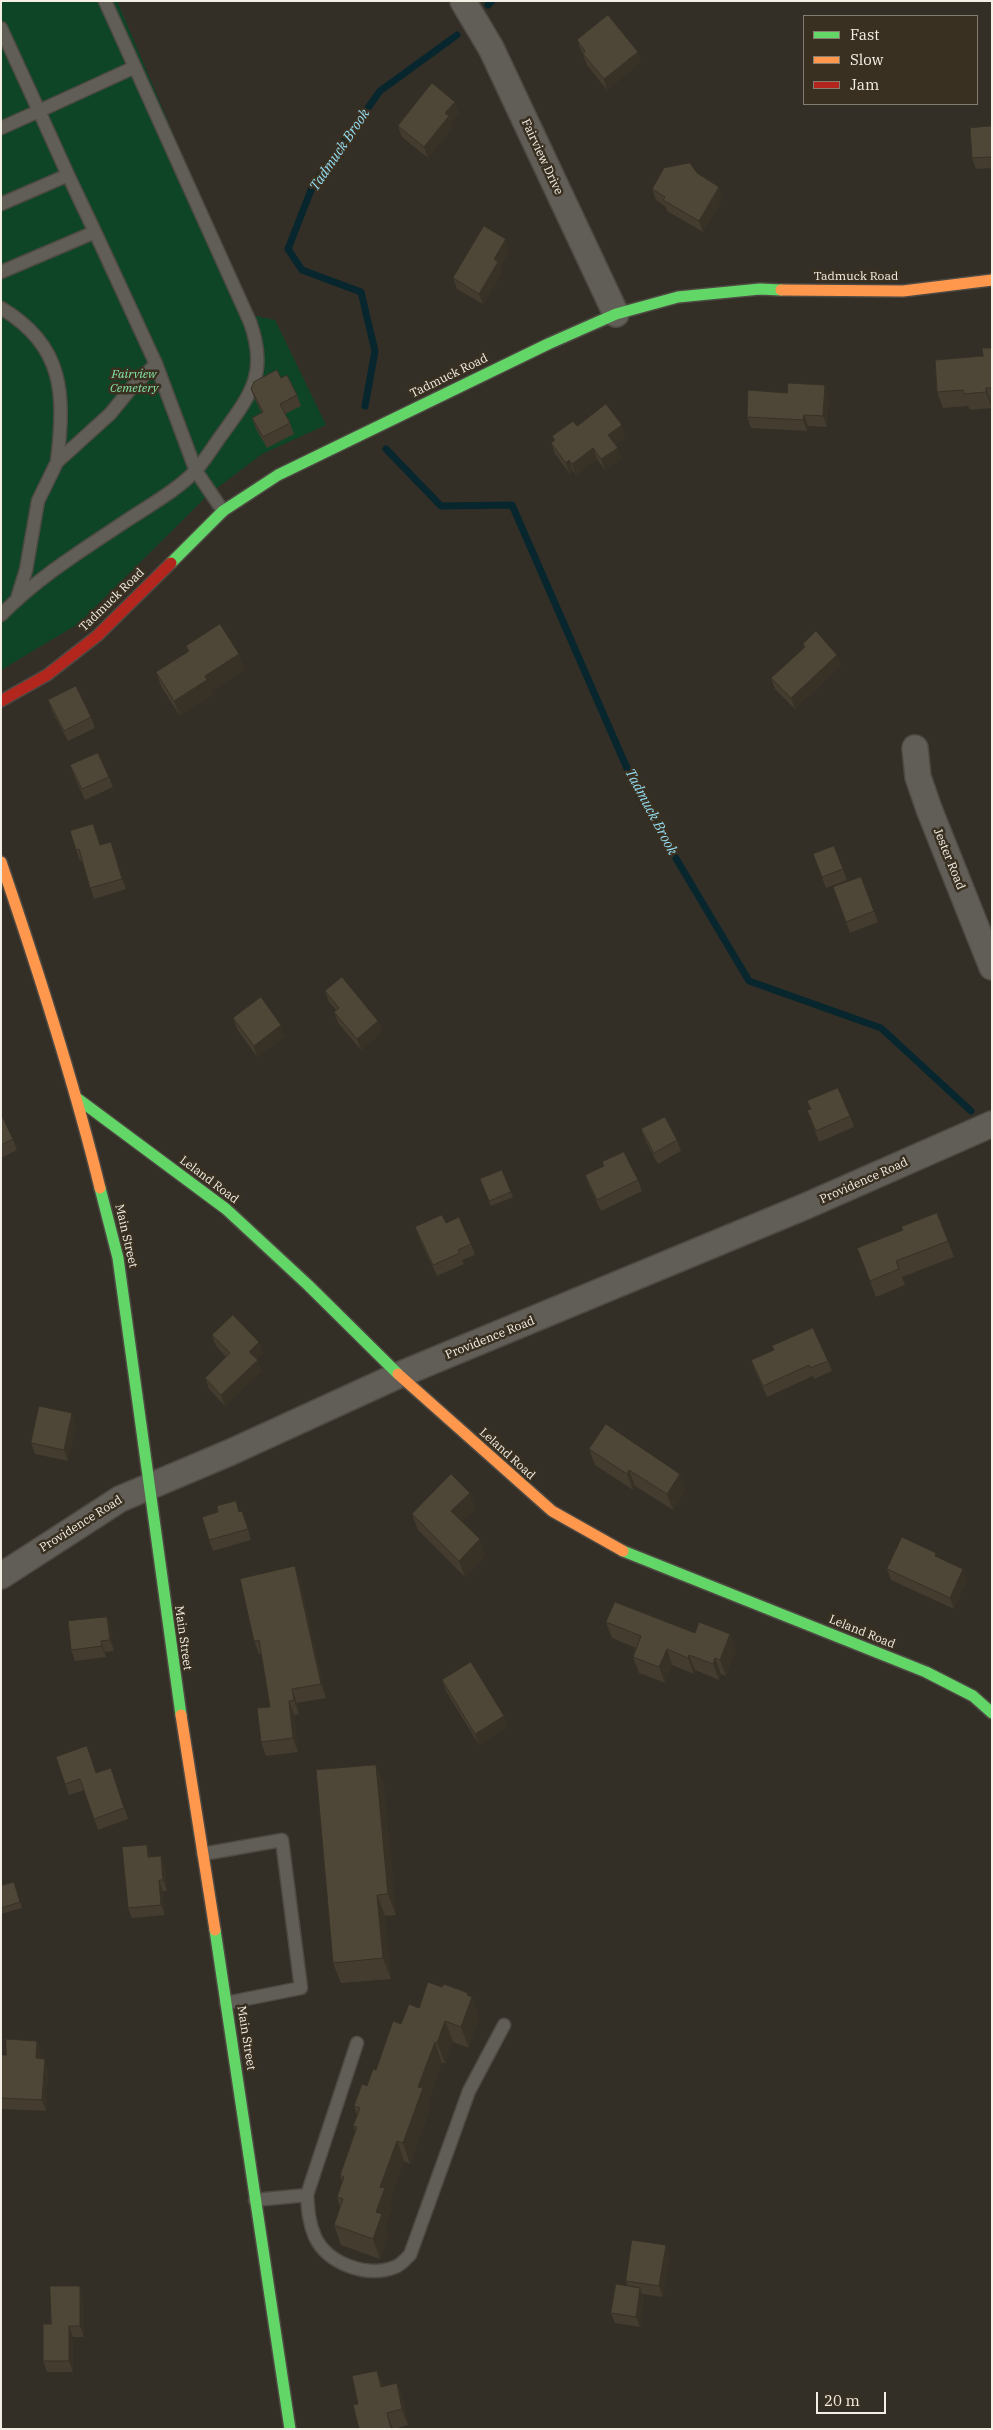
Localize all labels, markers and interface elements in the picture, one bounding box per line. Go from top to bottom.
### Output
legend [803,15,978,105]
text: Fast [850,25,880,44]
text: Slow [850,50,883,69]
text: Jam [850,75,879,94]
water label: Tadmuck Brook [306,106,374,194]
street label: Fairview Drive [518,117,566,197]
street label: Tadmuck Road [814,270,898,284]
street label: Tadmuck Road [408,351,490,401]
park label: Fairview Cemetery [110,368,158,396]
street label: Tadmuck Road [77,565,147,635]
water label: Tadmuck Brook [621,766,681,858]
street label: Jester Road [930,826,968,892]
street label: Leland Road [177,1153,241,1207]
street label: Providence Road [818,1155,910,1207]
street label: Main Street [112,1203,140,1269]
street label: Providence Road [443,1314,537,1362]
street label: Leland Road [476,1425,538,1483]
street label: Providence Road [37,1493,125,1555]
street label: Main Street [171,1605,195,1671]
street label: Leland Road [827,1612,897,1652]
street label: Main Street [234,2005,258,2071]
scale bar [818,2382,888,2414]
text: 20 m [824,2391,860,2410]

